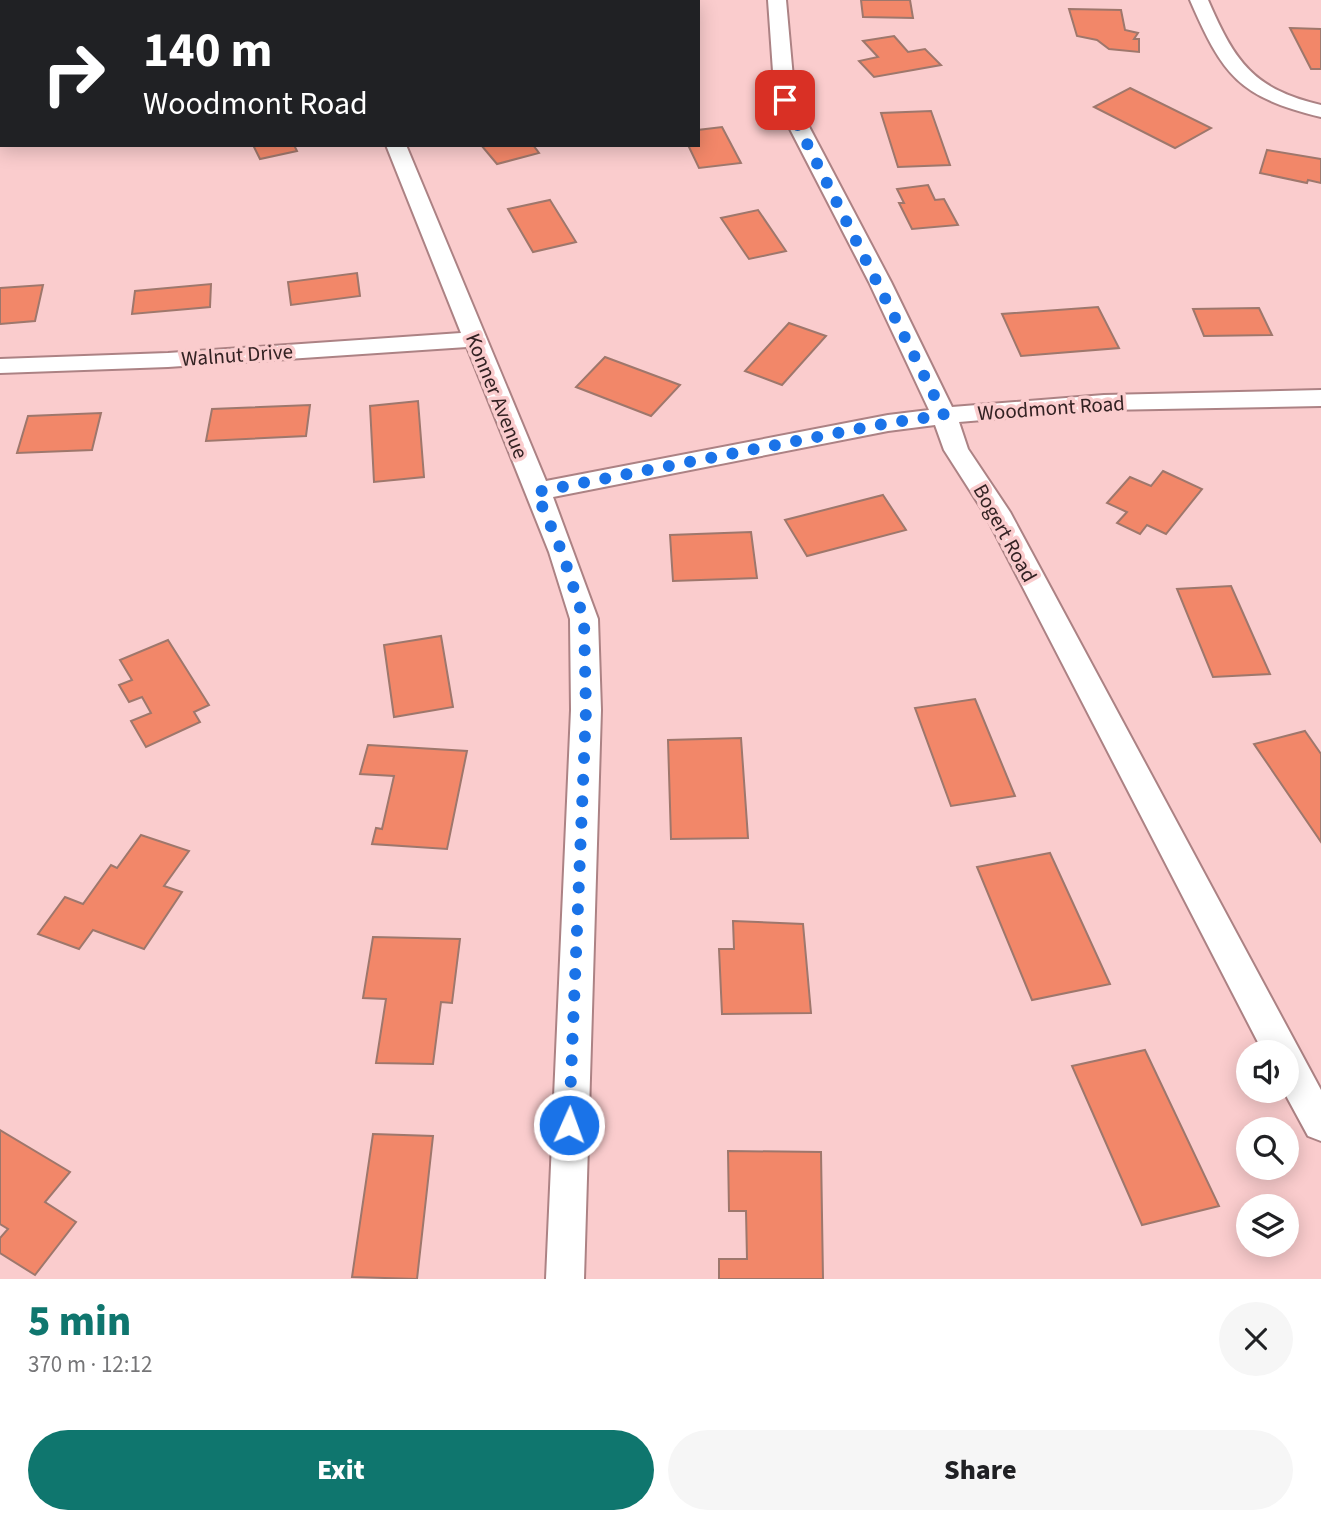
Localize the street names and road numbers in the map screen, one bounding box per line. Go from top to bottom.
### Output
street label: Konner Avenue [458,329,536,463]
street label: Walnut Drive [180,336,294,374]
street label: Woodmont Road [976,388,1126,428]
street label: Bogert Road [966,478,1044,588]

